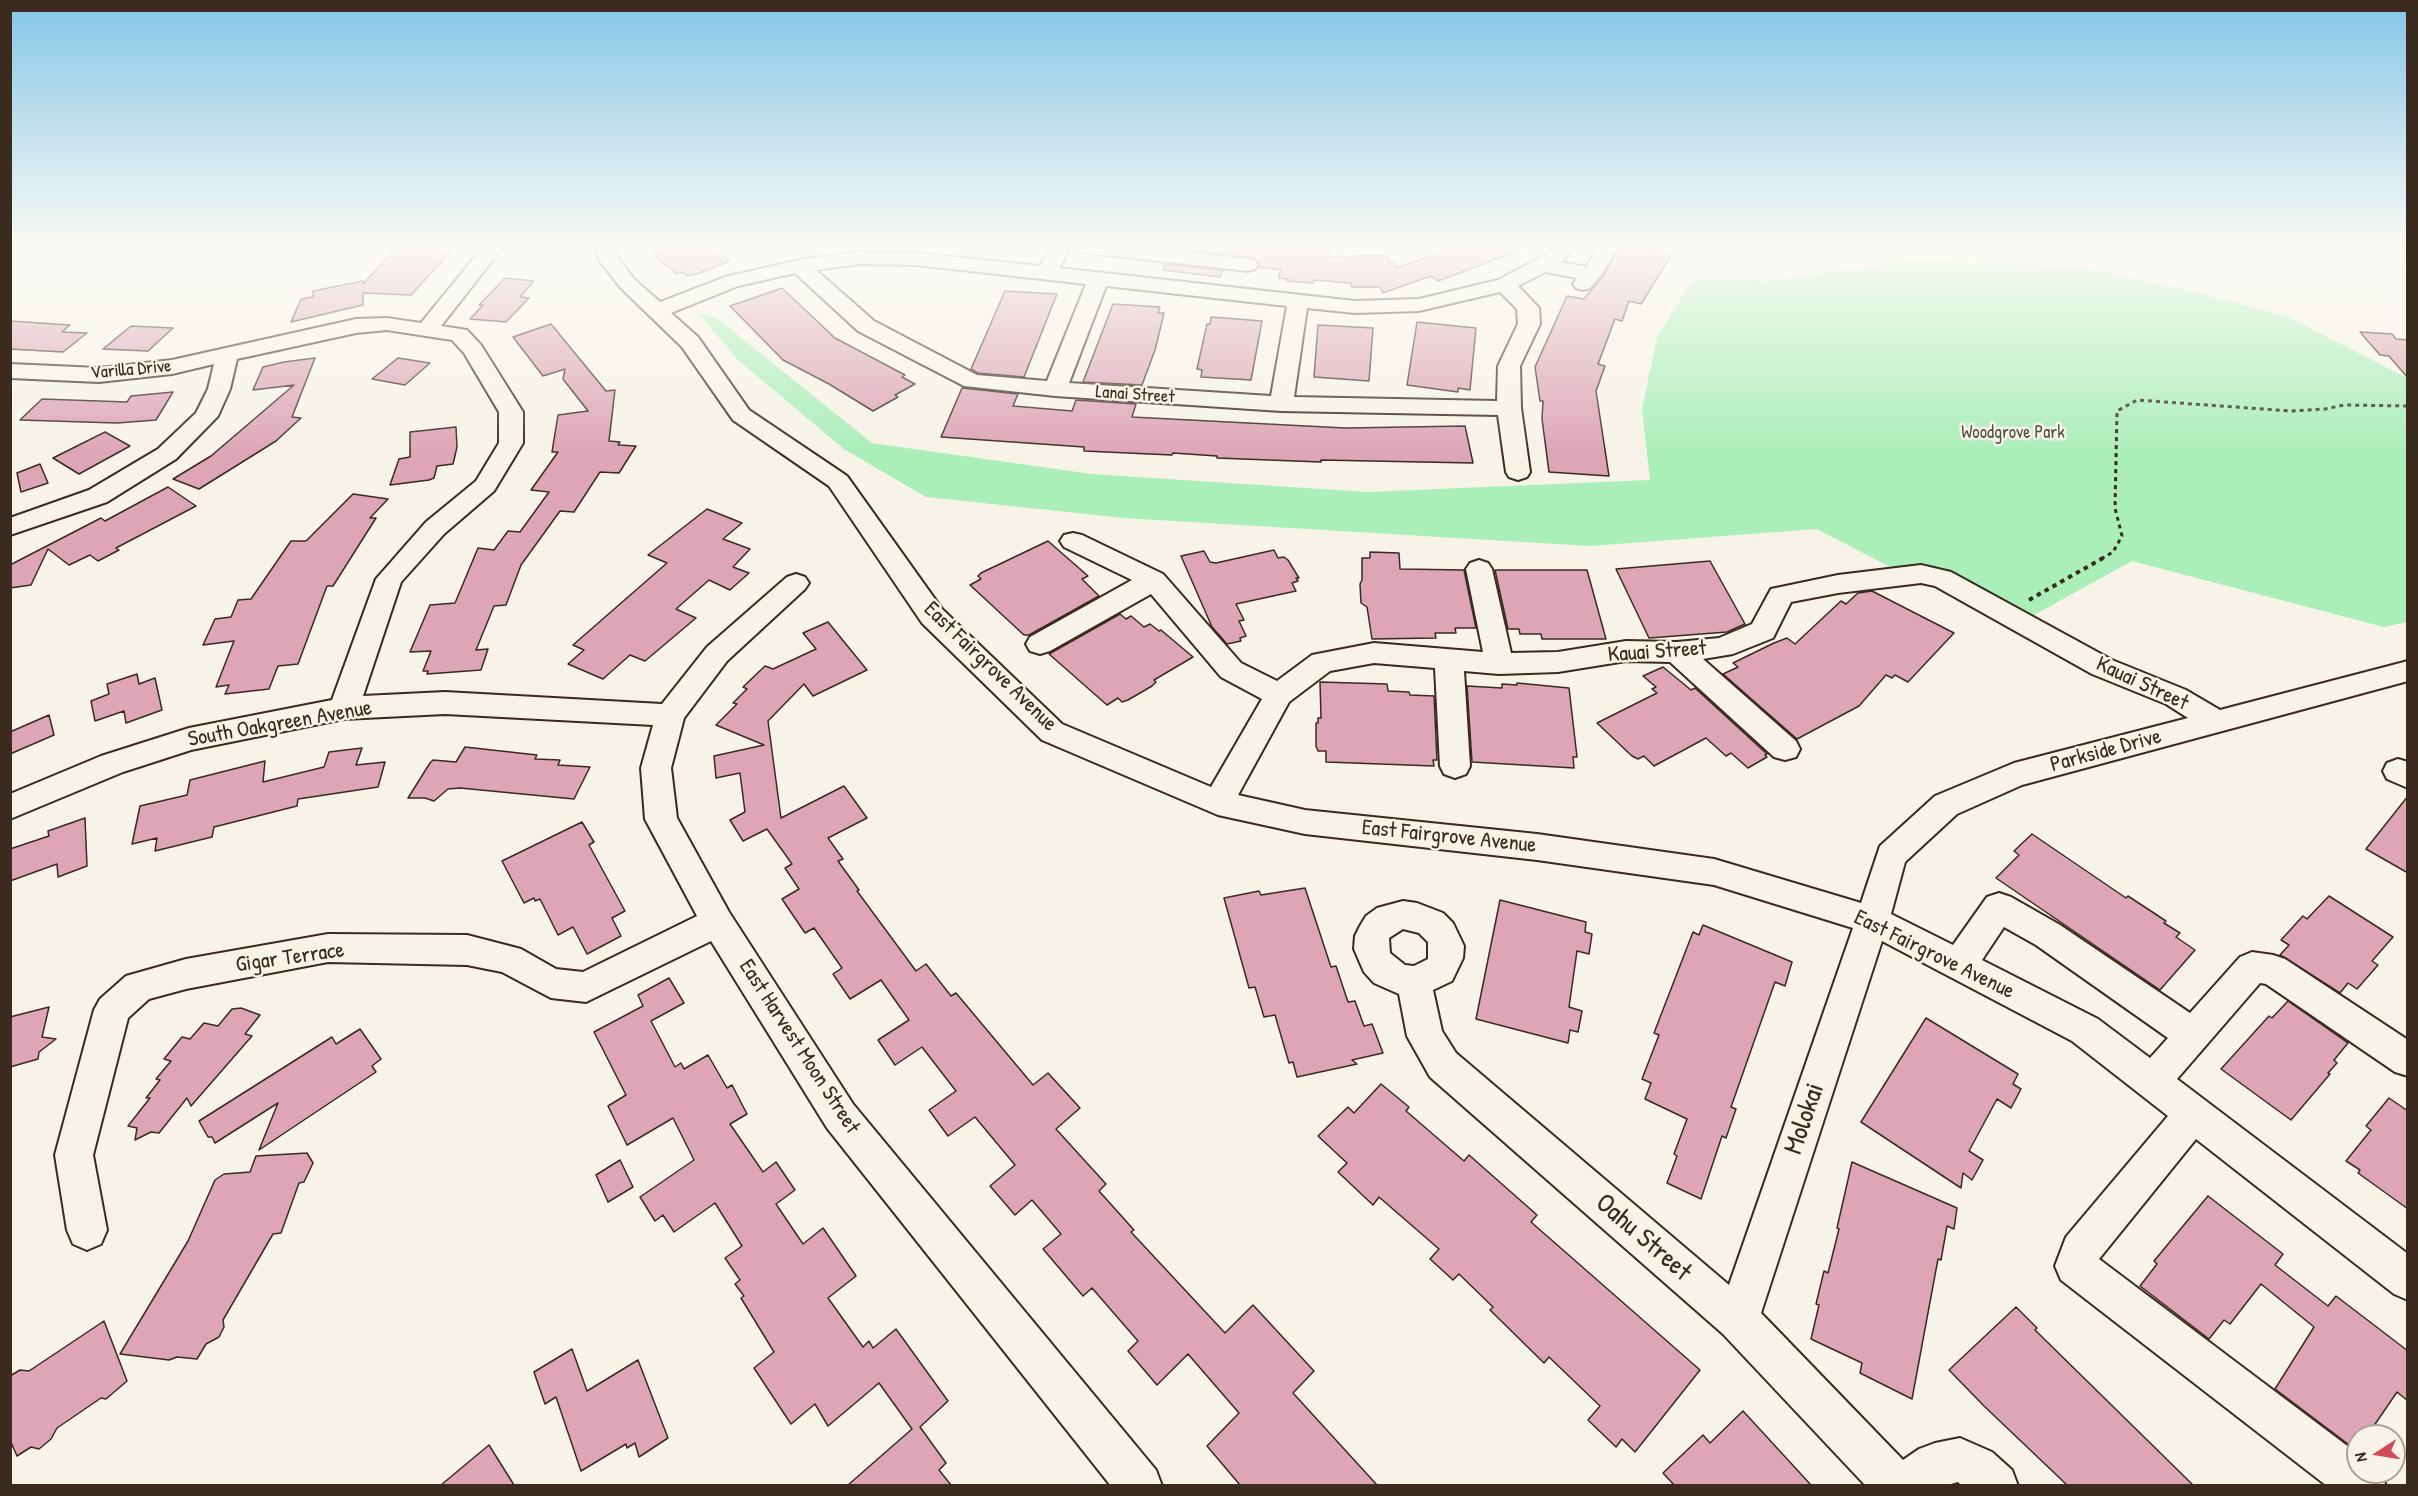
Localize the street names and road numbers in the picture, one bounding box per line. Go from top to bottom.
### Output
street label: Varilla Drive [90,356,172,384]
street label: Lanai Street [1095,381,1175,409]
street label: East Fairgrove Avenue [918,597,1062,737]
street label: Kauai Street [1607,635,1707,669]
street label: Kauai Street [2092,651,2192,717]
street label: South Oakgreen Avenue [186,695,374,753]
street label: Parkside Drive [2048,723,2164,779]
street label: East Fairgrove Avenue [1360,815,1538,859]
street label: East Fairgrove Avenue [1849,905,2019,1005]
street label: Gigar Terrace [234,937,346,979]
street label: East Harvest Moon Street [733,955,865,1139]
street label: Molokai [1778,1079,1832,1159]
street label: Oahu Street [1588,1187,1698,1289]

